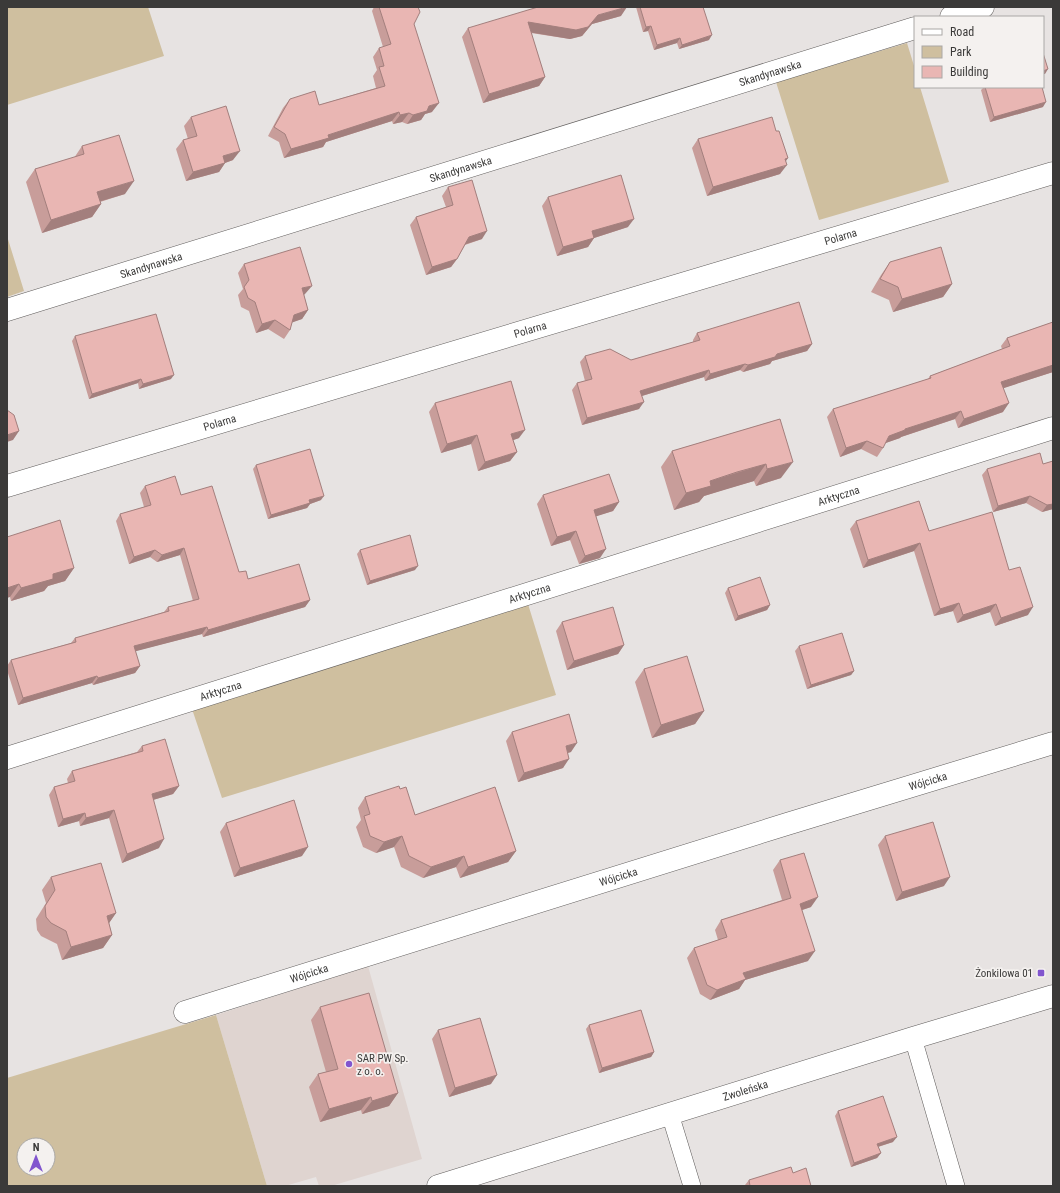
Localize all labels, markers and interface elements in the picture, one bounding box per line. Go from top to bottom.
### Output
legend [914,16,1044,88]
text: Road [950,25,974,39]
text: Park [950,45,972,59]
street label: Skandynawska [737,57,803,89]
text: Building [950,65,988,79]
street label: Skandynawska [428,153,493,185]
street label: Polarna [823,226,858,248]
street label: Skandynawska [119,249,184,281]
street label: Polarna [512,318,548,340]
street label: Polarna [202,411,238,433]
street label: Arktyczna [816,483,861,508]
street label: Arktyczna [507,580,552,606]
street label: Arktyczna [198,678,243,703]
street label: Wójcicka [907,769,949,793]
street label: Wójcicka [598,865,639,889]
street label: Wójcicka [288,961,330,985]
place label: Żonkilowa 01 [975,967,1033,980]
marker: Żonkilowa 01 [1036,968,1046,978]
place label: SAR PW Sp. z o. o. [357,1052,409,1078]
marker: SAR PW Sp. z o. o. [344,1059,354,1069]
street label: Zwoleńska [721,1077,770,1103]
north arrow [16,1137,56,1177]
text: N [33,1141,40,1154]

